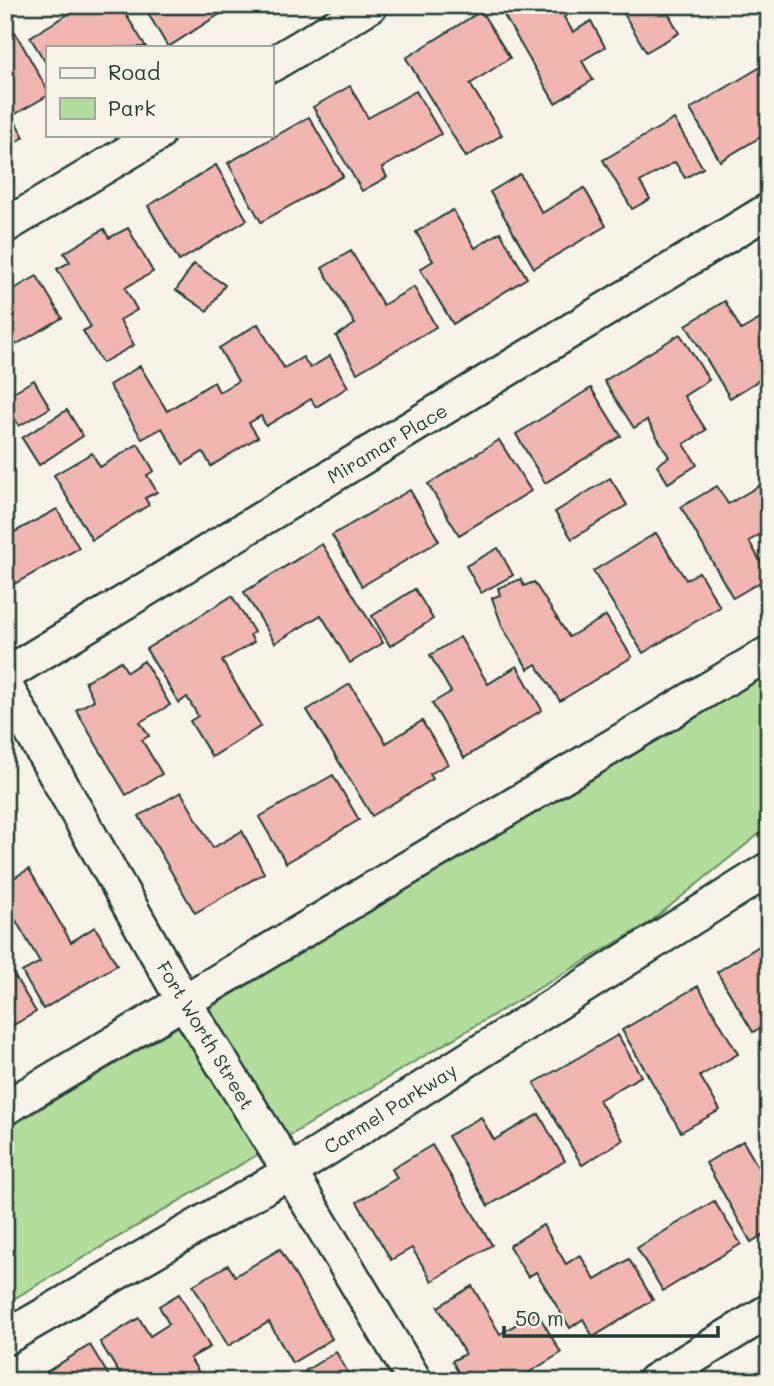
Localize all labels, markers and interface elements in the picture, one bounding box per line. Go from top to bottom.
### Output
legend [46,46,273,136]
text: Road [108,58,160,85]
text: Park [108,94,156,121]
street label: Miramar Place [322,397,452,489]
street label: Fort Worth Street [152,956,260,1114]
street label: Carmel Parkway [319,1057,461,1159]
scale bar [504,1295,718,1339]
text: 50 m [515,1304,564,1331]

